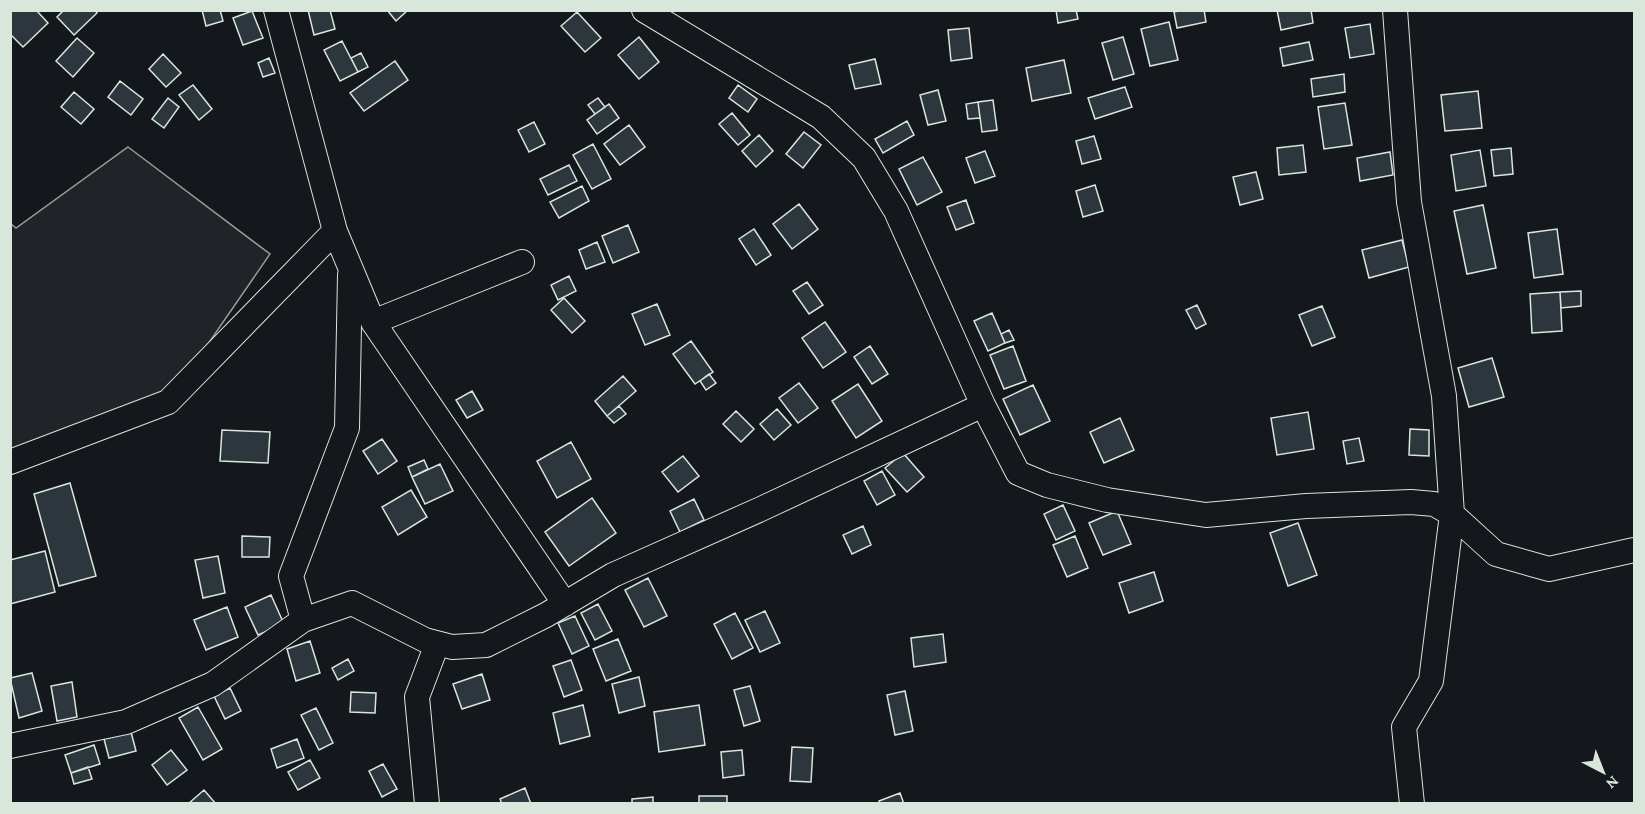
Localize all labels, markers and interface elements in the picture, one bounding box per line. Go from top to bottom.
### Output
north arrow [1573,742,1633,802]
text: N [1603,773,1622,793]

